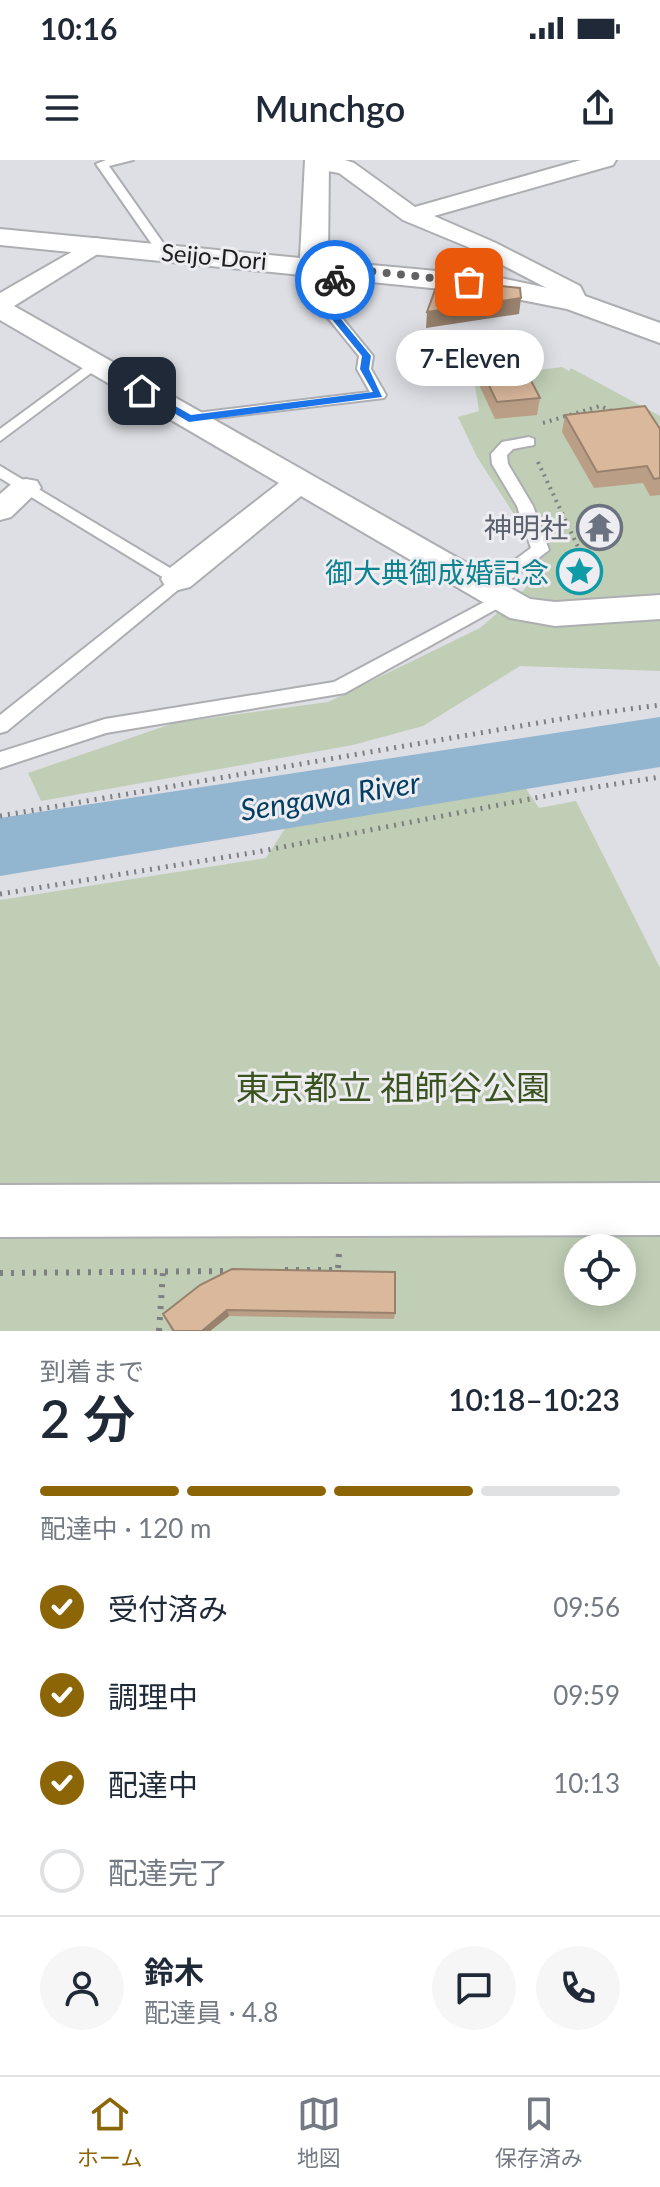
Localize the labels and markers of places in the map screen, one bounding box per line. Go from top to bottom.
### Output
pin [435,248,503,316]
callout: 7-Eleven [395,330,543,386]
pin [108,357,176,425]
temple icon: 神明社 [575,503,623,551]
place label: 神明社 [484,510,568,544]
place icon: 御大典御成婚記念 [556,548,604,596]
place label: 御大典御成婚記念 [325,555,549,589]

